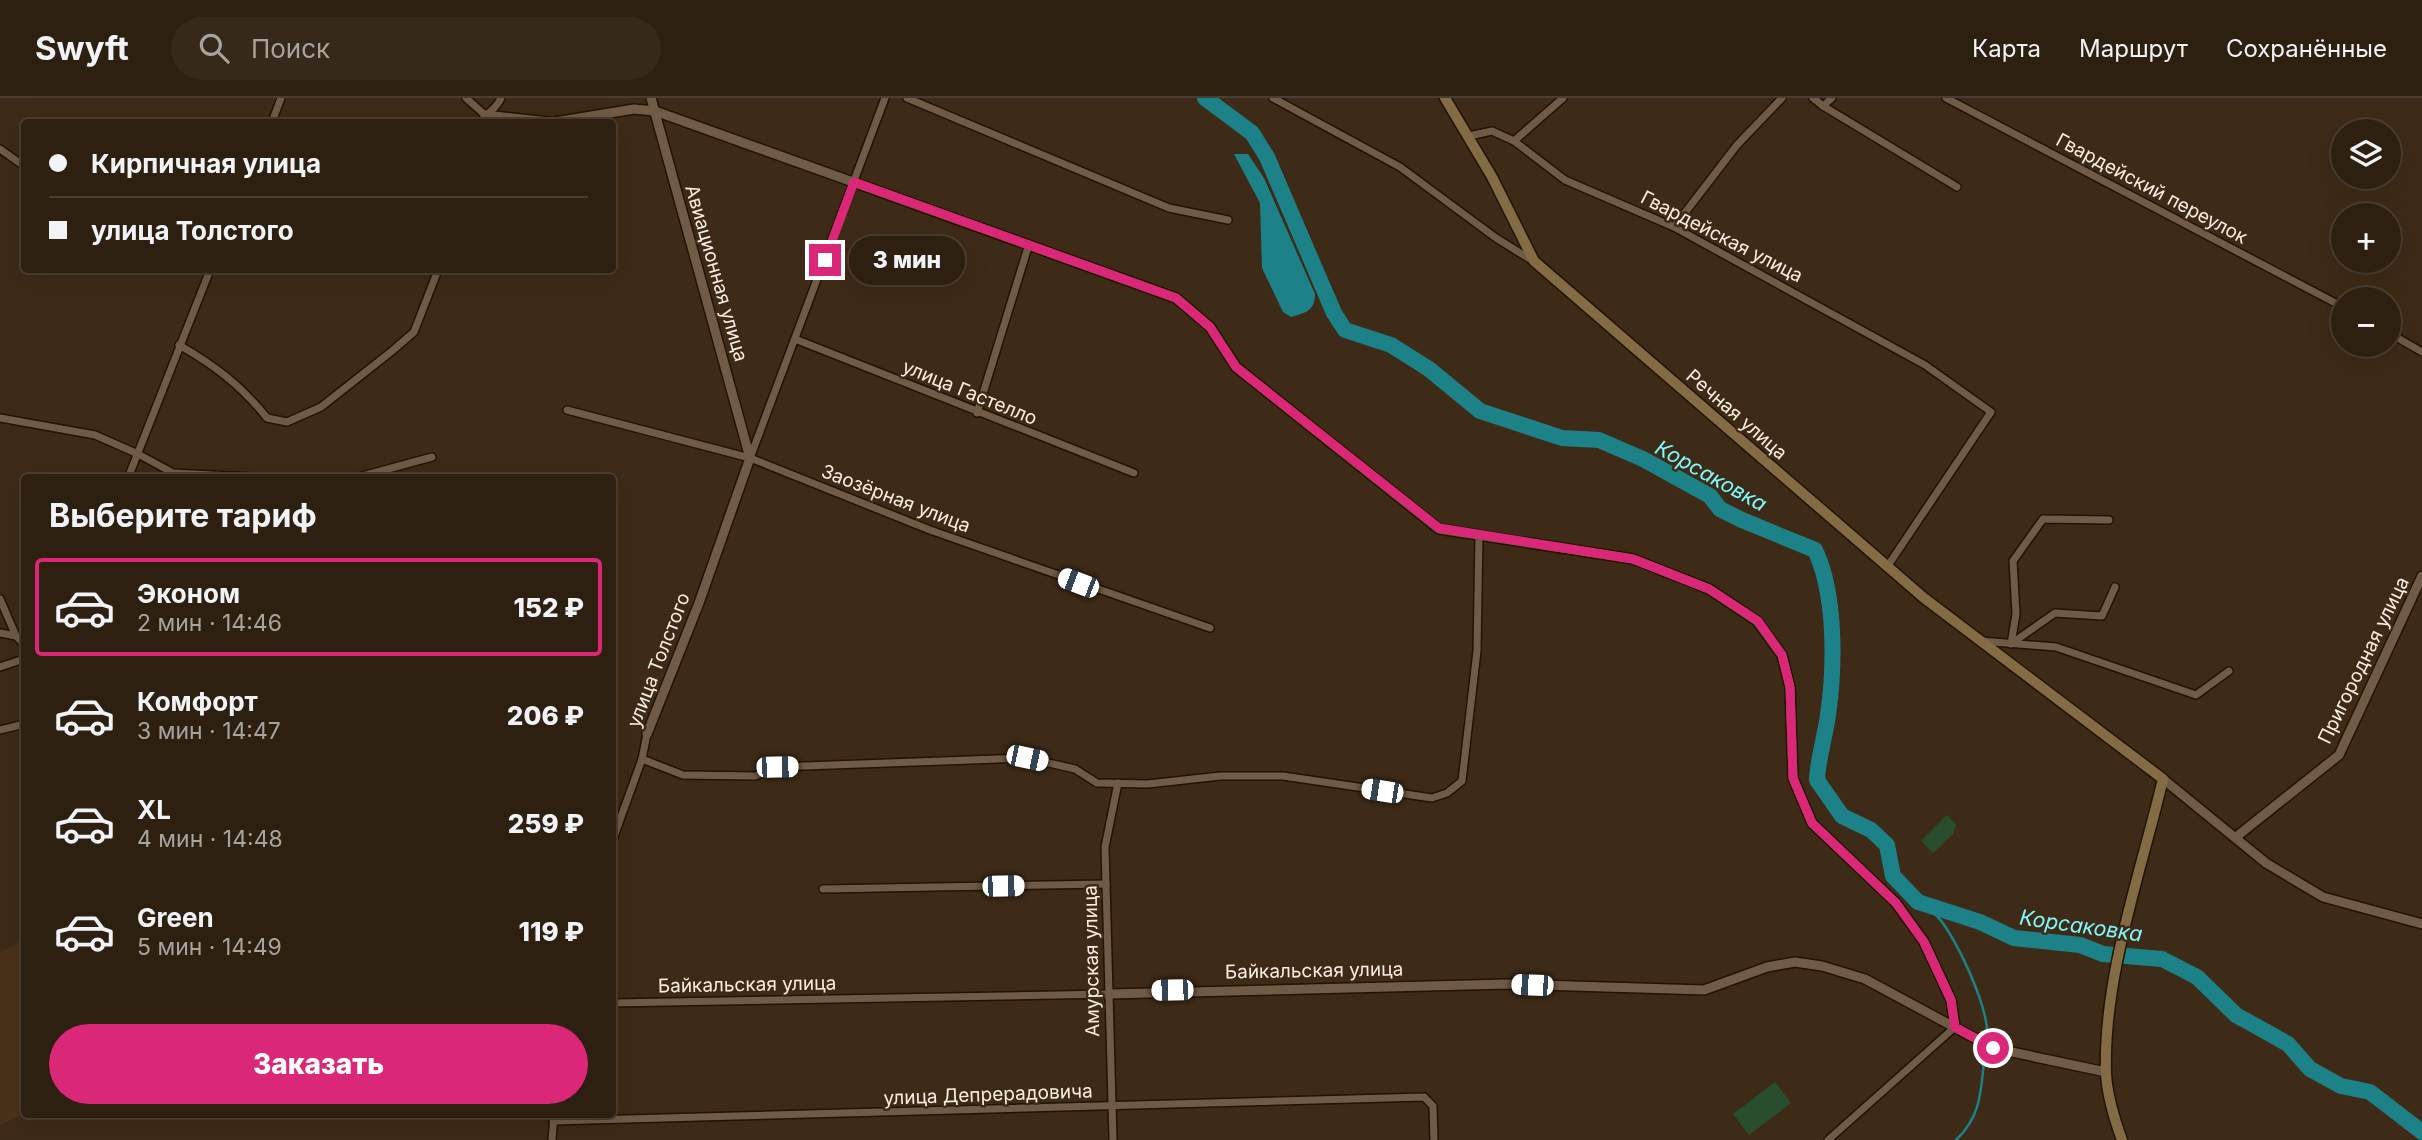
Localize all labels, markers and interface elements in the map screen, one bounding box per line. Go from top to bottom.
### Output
search box [171,17,661,80]
text: Swyft [35,28,129,68]
icon: search [195,29,233,67]
text: Поиск [251,33,330,64]
text: Карта [1972,34,2041,63]
text: Маршрут [2079,34,2188,63]
text: Сохранённые [2226,34,2387,63]
map controls [2331,119,2401,357]
button: layers [2331,119,2401,189]
street label: Гвардейский переулок [2052,128,2252,249]
text: Кирпичная улица [91,148,321,179]
street label: Авиационная улица [680,182,753,364]
street label: Гвардейская улица [1637,186,1807,287]
button: + [2331,203,2401,273]
text: улица Толстого [91,215,294,246]
callout: 3 мин [850,236,965,284]
route end [809,244,841,276]
text: 3 мин [873,246,941,274]
button: − [2331,287,2401,357]
street label: улица Гастелло [899,355,1041,430]
street label: Речная улица [1682,364,1792,464]
water label: Корсаковка [1651,435,1771,516]
street label: Заозёрная улица [818,459,974,537]
text: Выберите тариф [49,496,317,535]
car [1055,566,1102,600]
street label: Пригородная улица [2313,573,2414,748]
icon: car [53,576,116,639]
text: Эконом [137,578,240,609]
street label: улица Толстого [622,589,695,731]
text: 152 ₽ [514,592,584,623]
text: 2 мин · 14:46 [137,609,282,637]
icon: car [53,684,116,747]
text: Комфорт [137,686,258,717]
text: 206 ₽ [507,700,584,731]
text: 3 мин · 14:47 [137,717,281,745]
car [1005,743,1050,773]
car [756,756,799,778]
car [1360,777,1405,805]
icon: car [53,792,116,855]
text: XL [137,794,171,825]
text: 259 ₽ [508,808,584,839]
text: 4 мин · 14:48 [137,825,283,853]
car [982,875,1025,897]
street label: Амурская улица [1079,885,1104,1037]
icon: car [53,900,116,963]
text: Green [137,902,214,933]
water label: Корсаковка [2018,905,2144,946]
text: 119 ₽ [518,916,584,947]
text: 5 мин · 14:49 [137,933,282,961]
street label: Байкальская улица [1225,957,1403,984]
street label: Байкальская улица [658,971,836,998]
car [1511,974,1554,996]
car [1151,979,1194,1001]
button: Заказать [49,1024,588,1104]
route start [1977,1032,2009,1064]
street label: улица Депрерадовича [883,1079,1093,1110]

